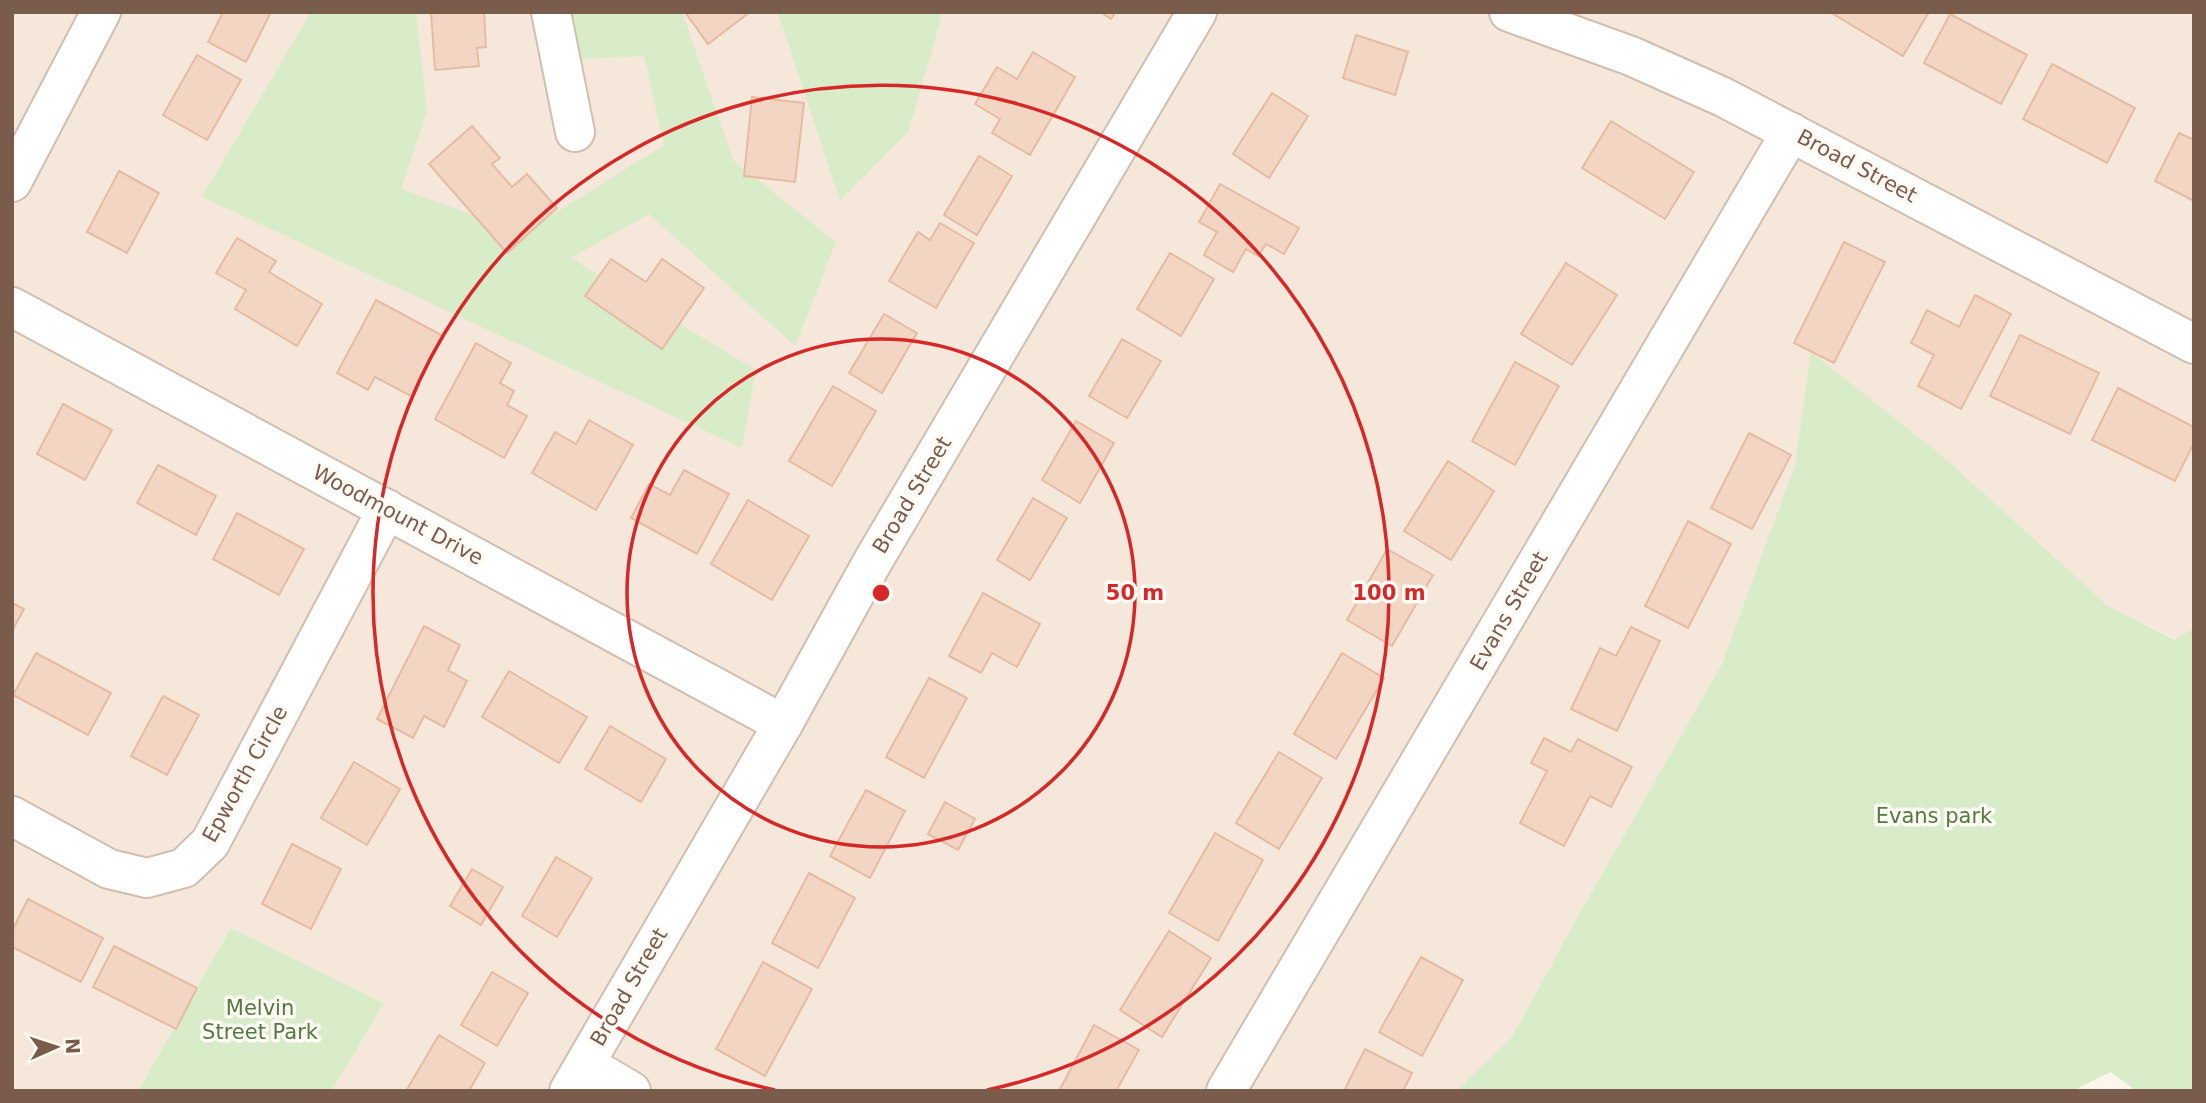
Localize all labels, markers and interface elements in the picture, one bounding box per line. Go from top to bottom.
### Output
street label: Broad Street [1793,124,1921,208]
street label: Broad Street [868,432,956,558]
street label: Woodmount Drive [309,460,487,570]
street label: Evans Street [1465,547,1553,675]
centre of rings [869,581,893,605]
text: 50 m [1106,581,1164,605]
text: 100 m [1352,581,1426,605]
street label: Epworth Circle [198,702,292,846]
park label: Evans park [1876,804,1993,828]
street label: Broad Street [586,924,672,1050]
park label: Melvin Street Park [202,996,319,1044]
north arrow [21,1012,91,1082]
text: N [62,1038,84,1055]

